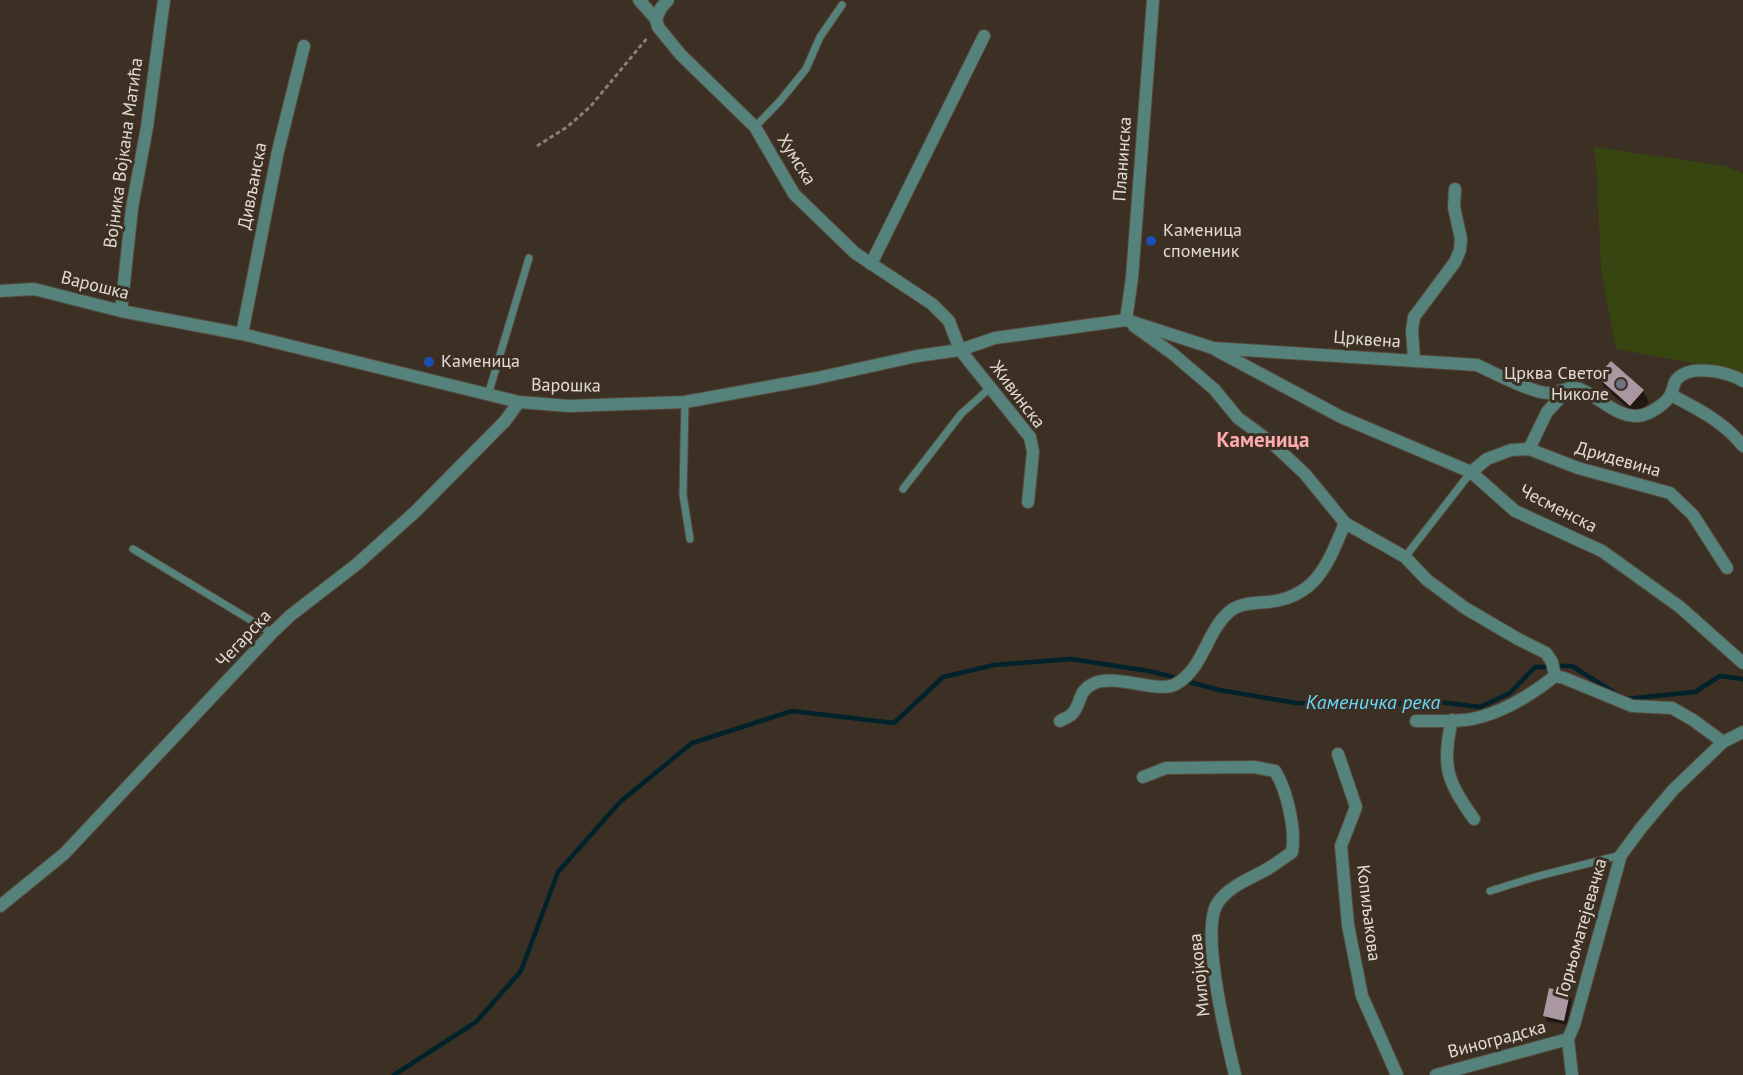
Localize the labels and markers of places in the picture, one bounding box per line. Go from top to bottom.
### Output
place label: Каменица споменик [1163,220,1242,262]
marker: Каменица споменик [1144,234,1158,248]
place label: Каменица [441,351,520,373]
marker: Каменица [422,355,436,369]
place label: Црква Светог Николе [1504,363,1609,406]
marker: Црква Светог Николе [1614,377,1628,391]

